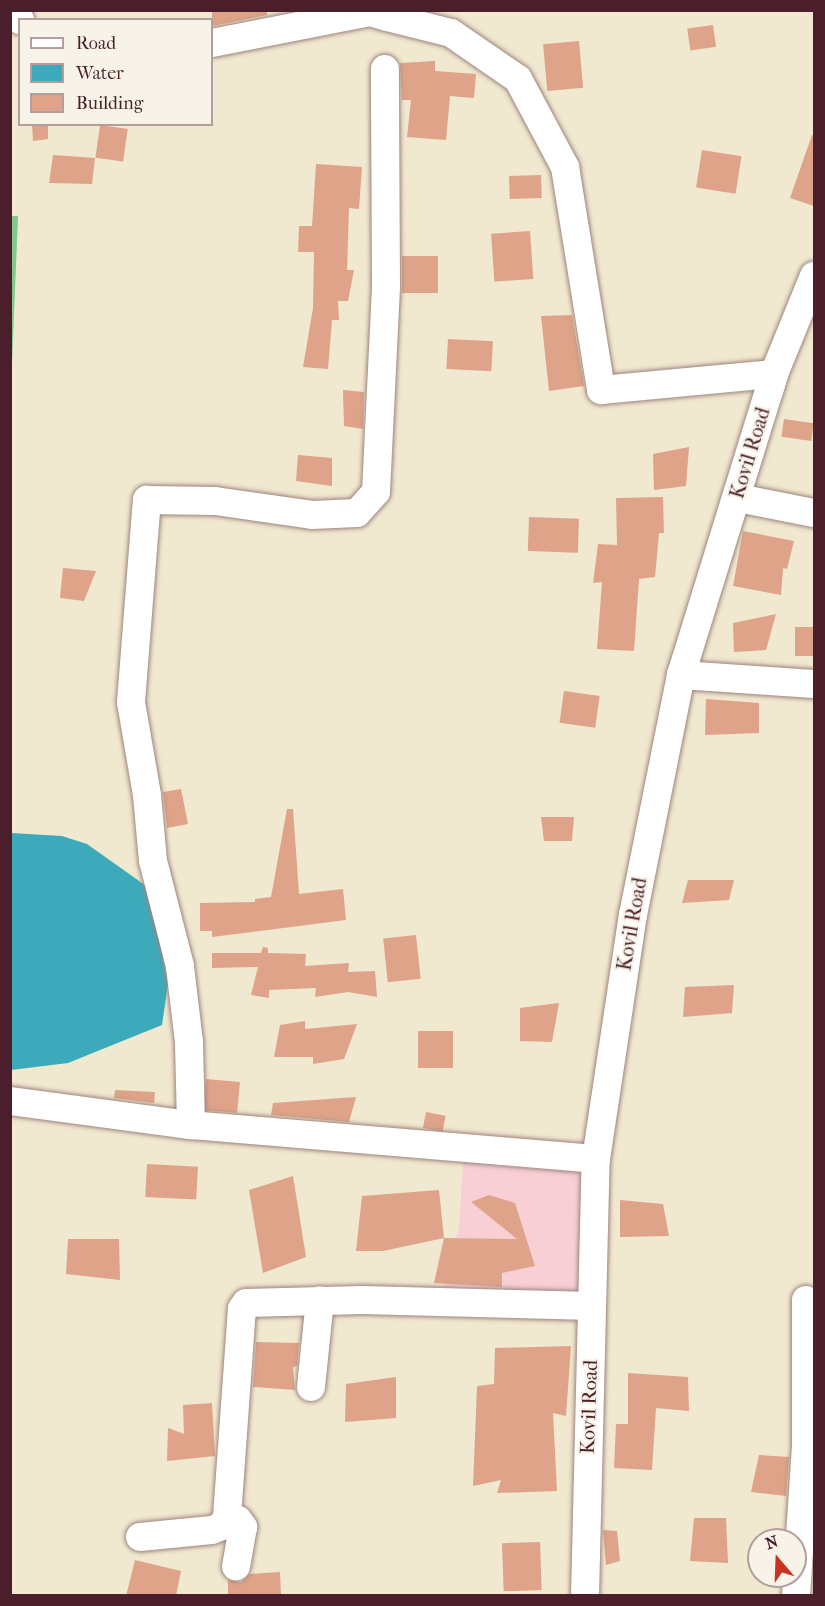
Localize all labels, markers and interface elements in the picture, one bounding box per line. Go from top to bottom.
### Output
legend [18,18,213,126]
text: Road [76,33,116,54]
text: Water [76,63,124,84]
text: Building [76,93,143,114]
street label: Kovil Road [725,404,775,502]
street label: Kovil Road [612,876,652,972]
street label: Kovil Road [575,1359,603,1455]
north arrow [747,1528,807,1588]
text: N [763,1531,780,1553]

